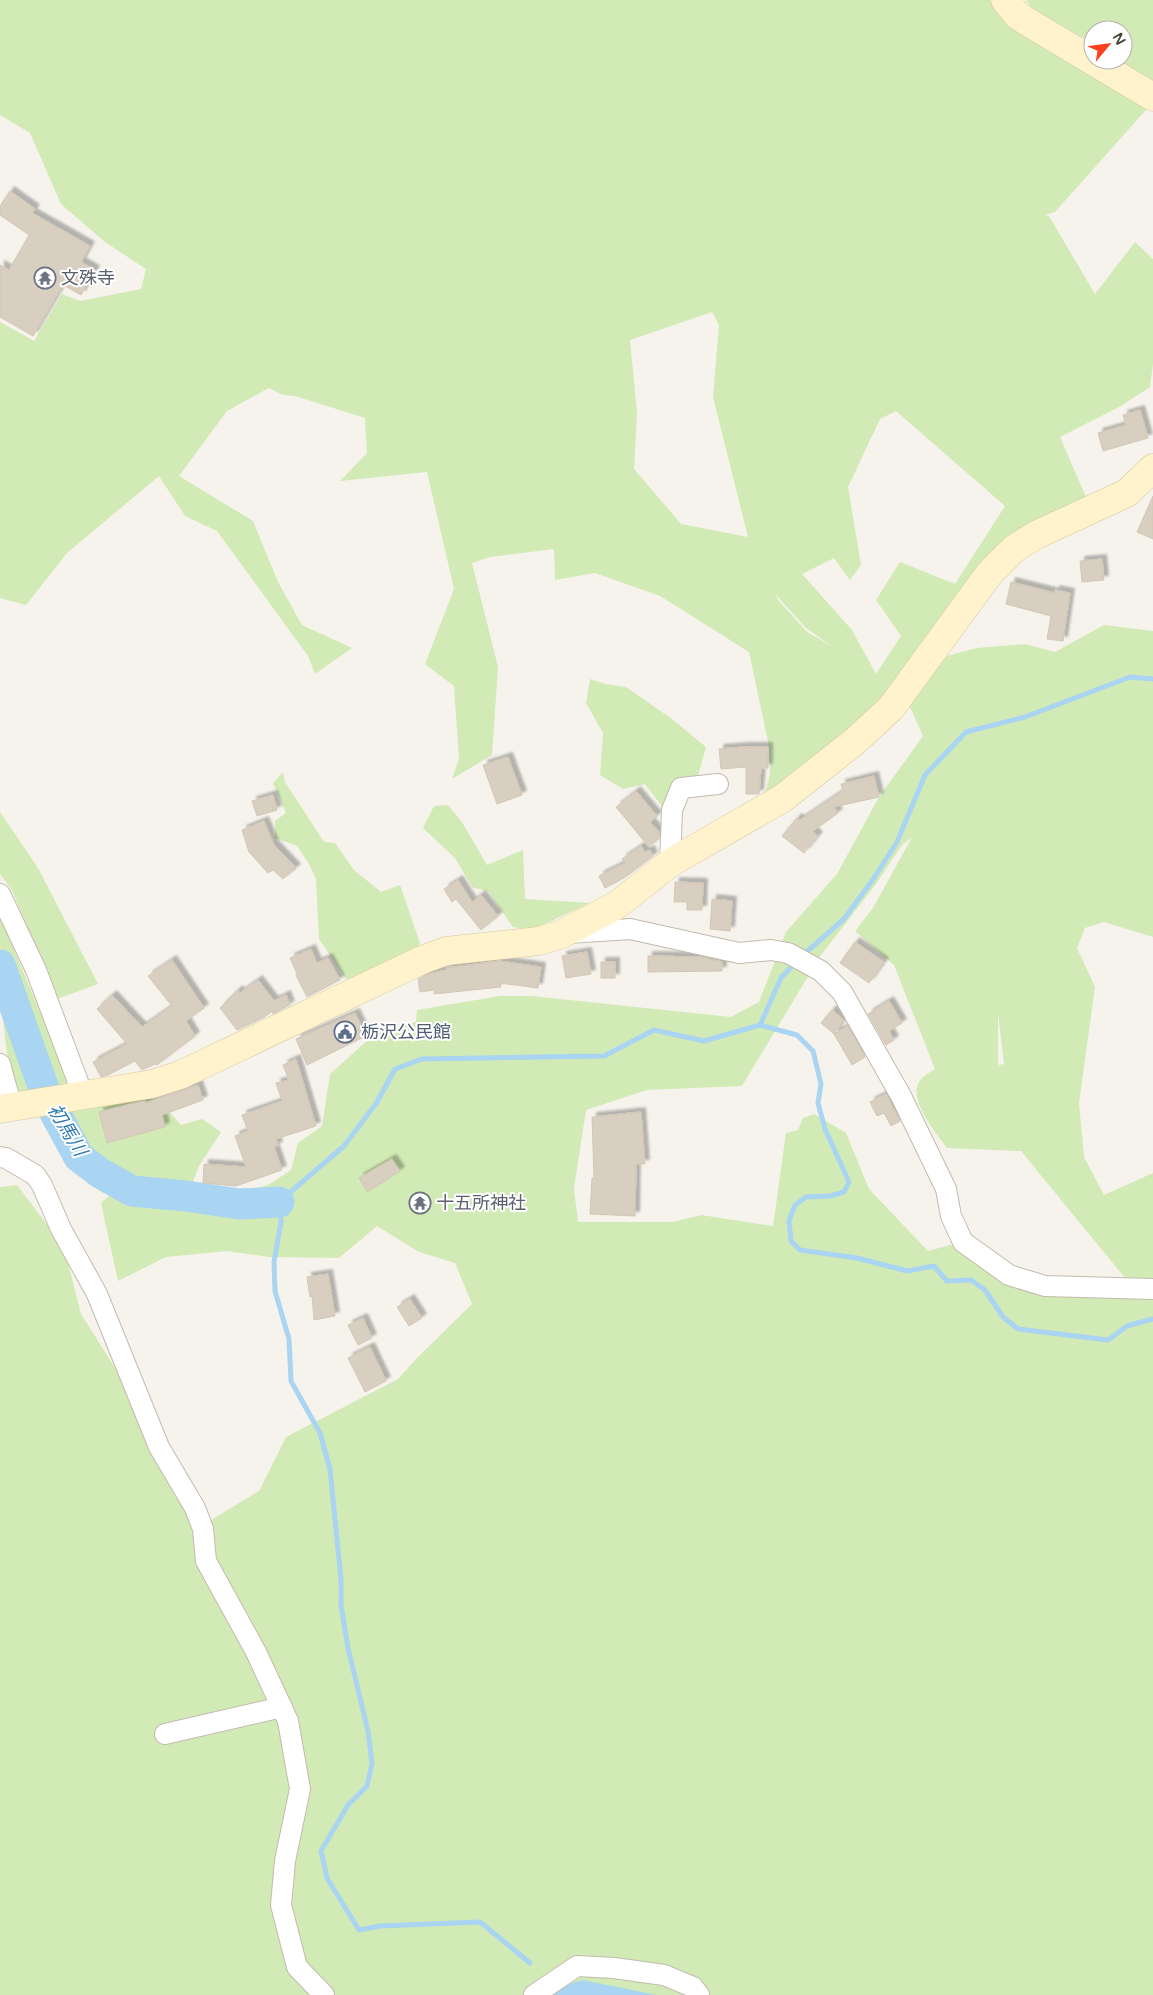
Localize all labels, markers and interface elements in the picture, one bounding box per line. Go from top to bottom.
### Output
north arrow [1083,20,1133,70]
text: N [1109,30,1129,48]
temple icon: 文殊寺 [33,266,57,290]
place label: 文殊寺 [61,267,115,289]
public building icon: 栃沢公民館 [333,1020,357,1044]
place label: 栃沢公民館 [361,1021,451,1043]
water label: 初馬川 [43,1100,92,1162]
temple icon: 十五所神社 [408,1191,432,1215]
place label: 十五所神社 [436,1192,526,1214]

